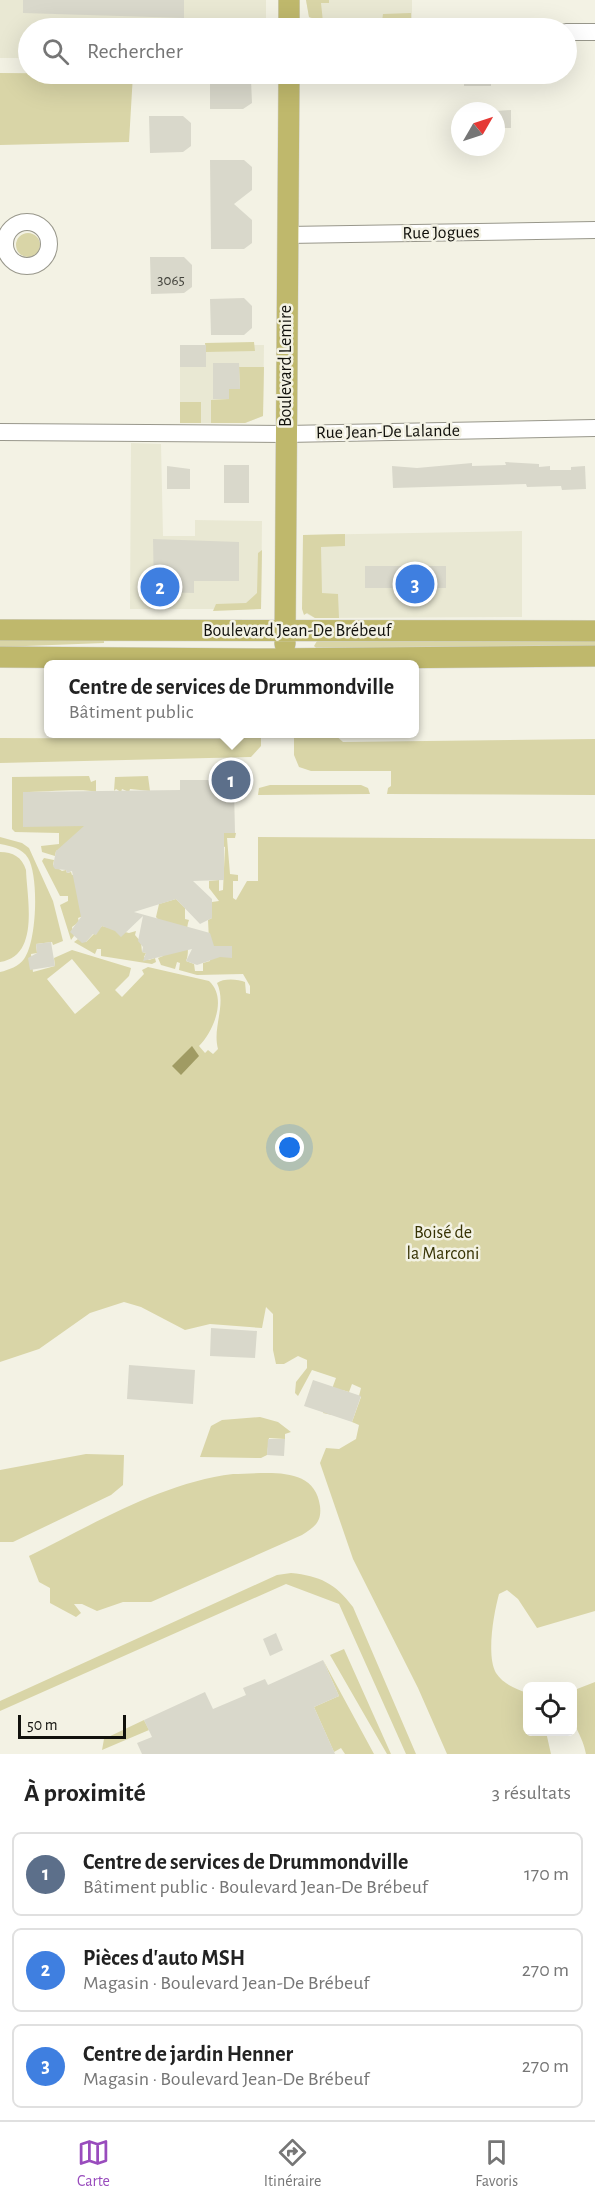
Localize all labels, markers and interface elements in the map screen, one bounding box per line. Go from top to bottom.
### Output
search box [18,18,577,84]
icon: search [39,35,72,68]
text: Rechercher [87,40,183,62]
north arrow [451,102,505,156]
street label: Rue Jogues [402,223,480,243]
house number: 3065 [157,273,185,288]
street label: Boulevard Lemire [277,305,295,427]
street label: Rue Jean-De Lalande [316,422,460,442]
pin: 3 [396,562,434,606]
pin: 2 [140,564,180,610]
street label: Boulevard Jean-De Brébeuf [203,622,393,640]
popup [44,660,419,738]
text: Centre de services de Drummondville [69,676,394,698]
text: Bâtiment public [69,702,193,722]
pin: 1 [212,758,250,802]
your location [275,1133,304,1162]
park label: Boisé de la Marconi [407,1224,479,1263]
map controls [523,1682,577,1736]
button: locate [523,1682,577,1736]
scale bar [18,1712,126,1740]
text: 50 m [27,1717,58,1733]
text: À proximité [24,1780,146,1806]
text: 3 résultats [492,1783,571,1803]
text: Centre de services de Drummondville [83,1851,408,1873]
text: 1 [42,1864,49,1884]
text: 170 m [524,1864,569,1884]
text: Bâtiment public · Boulevard Jean-De Brébeuf [83,1877,428,1897]
text: Pièces d'auto MSH [83,1947,245,1969]
text: 2 [41,1960,50,1980]
text: 270 m [522,1960,569,1980]
text: Magasin · Boulevard Jean-De Brébeuf [83,1973,369,1993]
text: Centre de jardin Henner [83,2043,293,2065]
text: 3 [41,2056,50,2076]
text: 270 m [522,2056,569,2076]
text: Magasin · Boulevard Jean-De Brébeuf [83,2069,369,2089]
tab: Carte [77,2136,110,2191]
tab: Itinéraire [264,2136,321,2191]
tab: Favoris [475,2136,518,2191]

